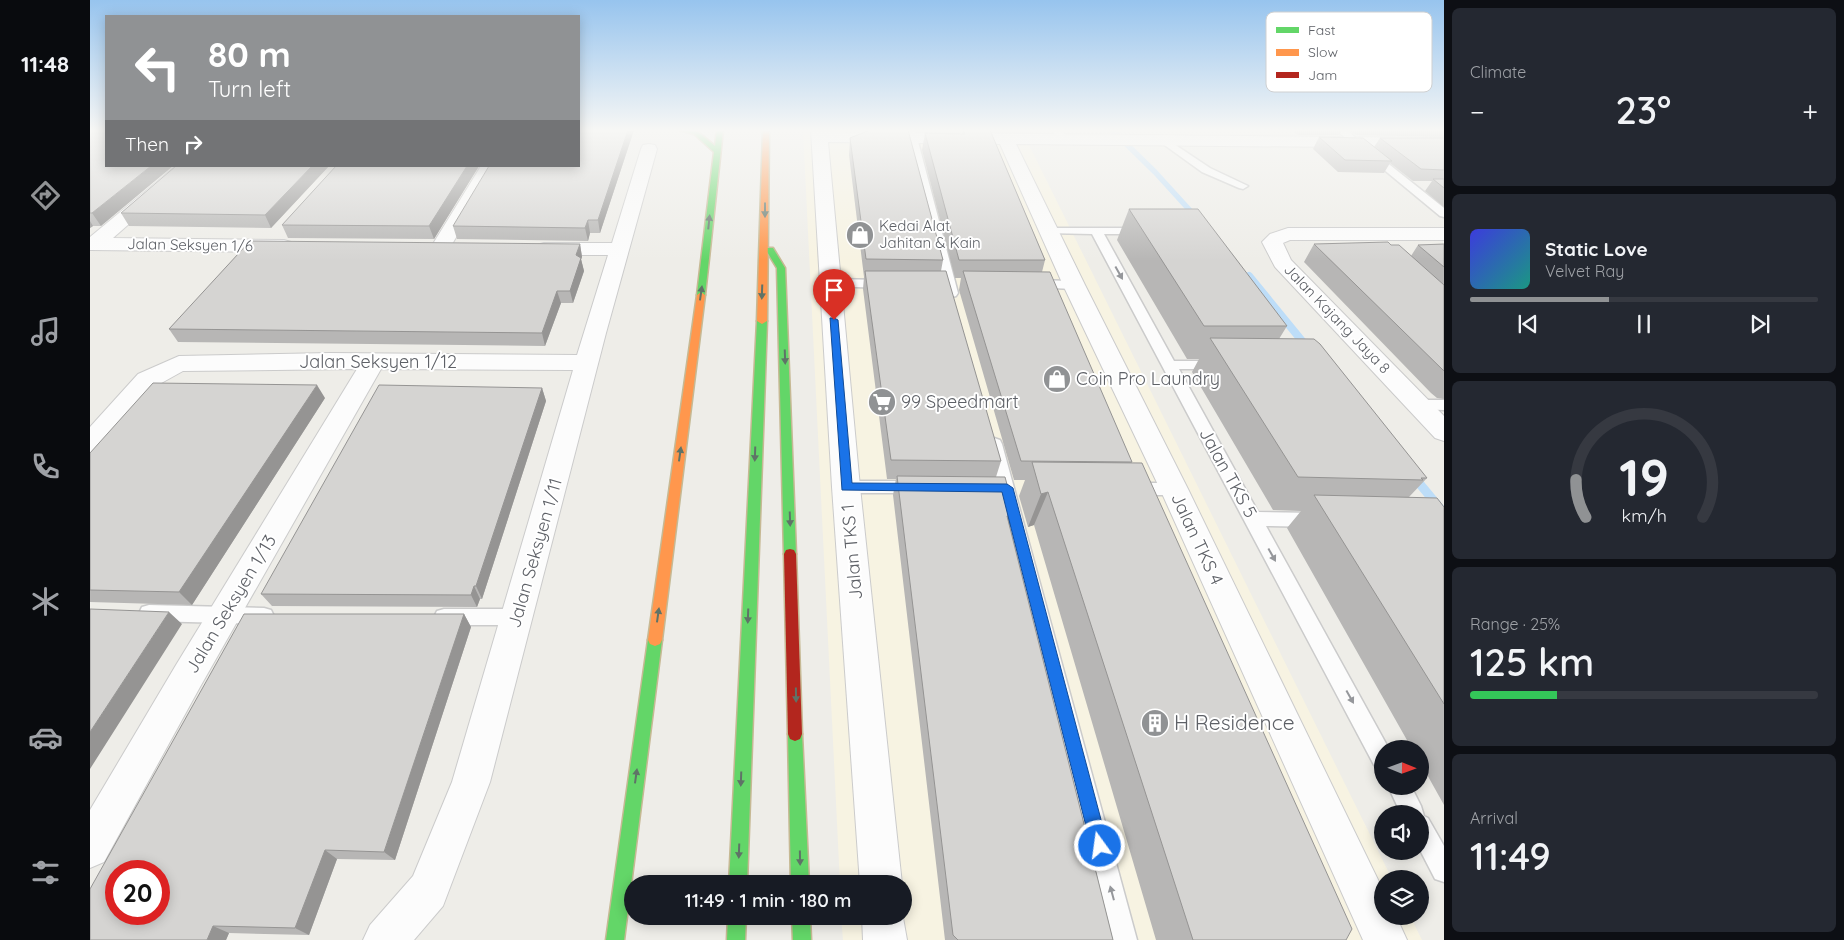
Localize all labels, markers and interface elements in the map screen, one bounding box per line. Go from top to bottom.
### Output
legend [1266,12,1432,92]
text: Fast [1308,21,1336,39]
text: 80 m [208,32,291,76]
icon: left [125,35,190,100]
text: Slow [1308,43,1338,61]
text: 11:48 [21,50,69,78]
text: Climate [1470,62,1526,82]
text: Jam [1308,66,1337,84]
text: Turn left [208,75,291,103]
text: 23° [1615,86,1671,134]
text: − [1470,94,1485,129]
text: + [1802,94,1818,129]
icon: right [179,130,207,158]
text: Then [125,132,169,156]
icon: directions [28,178,63,213]
one-way arrow [761,202,769,218]
one-way arrow [706,213,714,229]
place label: Kedai Alat Jahitan & Kain [879,216,981,252]
shop icon: Kedai Alat Jahitan & Kain [845,220,875,250]
street label: Jalan Seksyen 1/6 [127,234,253,255]
text: Static Love [1545,237,1648,261]
street label: Jalan Kajang Jaya 8 [1280,260,1395,377]
text: Velvet Ray [1545,261,1624,281]
one-way arrow [1115,267,1124,280]
pin [813,269,855,320]
icon: arrive [820,276,848,304]
one-way arrow [697,284,705,300]
one-way arrow [758,284,766,300]
icon: previous [1514,310,1542,338]
icon: pause [1630,310,1658,338]
icon: next [1746,310,1774,338]
icon: music [28,314,63,349]
one-way arrow [781,349,789,365]
street label: Jalan Seksyen 1/12 [299,350,457,373]
shop icon: Coin Pro Laundry [1042,364,1072,394]
place label: Coin Pro Laundry [1076,367,1220,390]
supermarket icon: 99 Speedmart [867,387,897,417]
place label: 99 Speedmart [901,390,1019,413]
street label: Jalan TKS 5 [1194,424,1263,522]
text: 19 [1619,444,1669,509]
one-way arrow [676,445,684,461]
one-way arrow [751,446,759,462]
icon: phone [28,449,63,484]
street label: Jalan Seksyen 1/11 [502,475,567,630]
street label: Jalan TKS 4 [1166,489,1229,588]
street label: Jalan TKS 1 [836,503,867,601]
text: km/h [1621,504,1667,526]
one-way arrow [786,511,794,527]
street label: Jalan Seksyen 1/13 [180,530,281,677]
one-way arrow [1268,548,1277,561]
icon: climate [28,584,63,619]
one-way arrow [655,607,663,623]
one-way arrow [744,609,752,625]
text: Range · 25% [1470,614,1560,634]
text: 125 km [1470,638,1594,686]
one-way arrow [792,688,800,704]
one-way arrow [1346,690,1354,705]
building icon: H Residence [1140,708,1170,738]
place label: H Residence [1174,709,1295,735]
icon: car [28,720,63,755]
north arrow [1374,740,1429,795]
map controls [1374,740,1429,925]
one-way arrow [633,768,641,784]
one-way arrow [737,771,745,787]
button: sound [1374,805,1429,860]
text: Arrival [1470,808,1518,828]
position arrow [1073,819,1125,871]
text: 11:49 [1470,832,1551,880]
one-way arrow [734,843,742,859]
one-way arrow [796,850,804,866]
icon: filters [28,855,63,890]
speed limit sign: 20 [105,860,170,925]
button: layers [1374,870,1429,925]
one-way arrow [1107,885,1115,900]
text: 11:49 · 1 min · 180 m [684,888,852,912]

